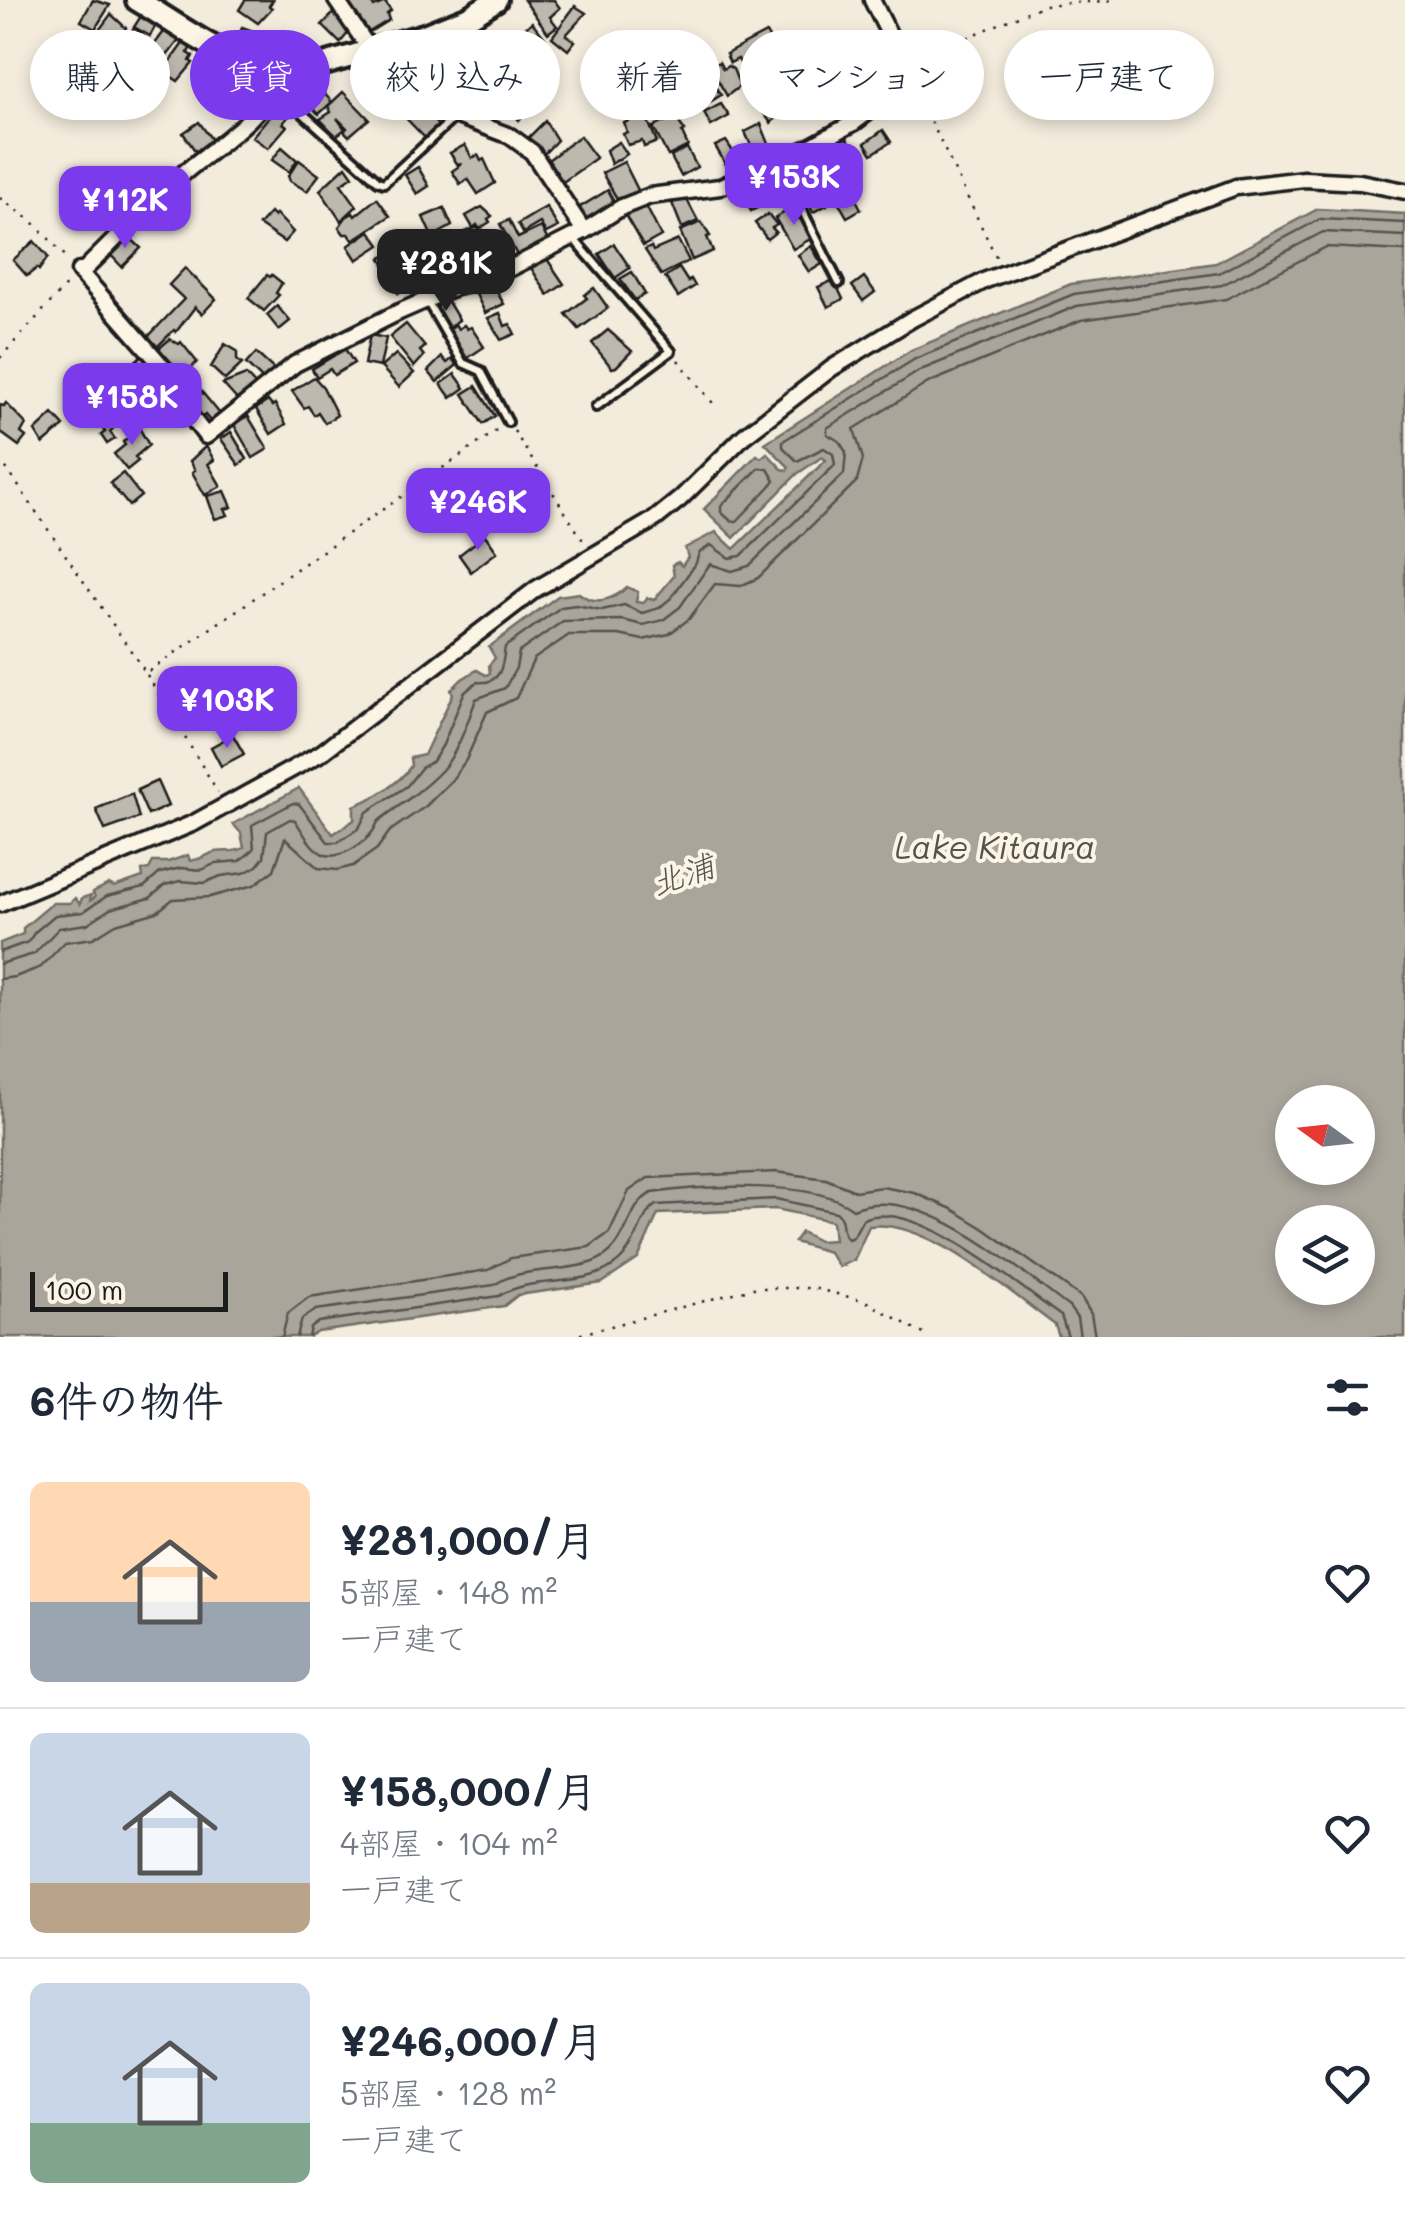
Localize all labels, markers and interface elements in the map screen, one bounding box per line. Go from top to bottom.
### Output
chip: 購入 [30,30,170,120]
chip: 賃貸 [190,30,330,120]
chip: 絞り込み [350,30,560,120]
chip: 新着 [580,30,720,120]
chip: マンション [740,30,984,120]
chip: 一戸建て [1004,30,1214,120]
pin: ¥153K [724,143,864,228]
text: ¥153K [747,154,841,196]
pin: ¥112K [55,166,195,251]
text: ¥112K [81,177,169,219]
pin: ¥281K [376,229,516,314]
text: ¥281K [399,240,493,282]
pin: ¥158K [62,363,202,448]
text: ¥158K [85,374,179,416]
pin: ¥246K [408,468,548,553]
text: ¥246K [428,479,528,521]
pin: ¥103K [157,666,297,751]
text: ¥103K [179,677,275,719]
water label: Lake Kitaura [895,825,1095,867]
water label: 北浦 [645,842,722,903]
north arrow [1275,1085,1375,1185]
map controls [1275,1085,1375,1305]
button: layers [1275,1205,1375,1305]
scale bar [30,1267,228,1312]
text: 100 m [45,1271,123,1307]
icon: filters [1320,1370,1375,1425]
text: 6件の物件 [30,1372,223,1427]
text: ¥281,000/月 [340,1511,596,1566]
icon: home [110,1522,230,1642]
icon: heart [1320,1555,1375,1610]
text: 5部屋 · 148 m² [340,1570,557,1612]
text: 一戸建て [340,1616,468,1658]
text: ¥158,000/月 [340,1762,597,1817]
icon: home [110,1773,230,1893]
icon: heart [1320,1806,1375,1861]
text: 4部屋 · 104 m² [340,1821,558,1863]
text: 一戸建て [340,1867,468,1909]
text: ¥246,000/月 [340,2012,603,2067]
icon: home [110,2023,230,2143]
icon: heart [1320,2056,1375,2111]
text: 5部屋 · 128 m² [340,2071,556,2113]
text: 一戸建て [340,2117,468,2159]

